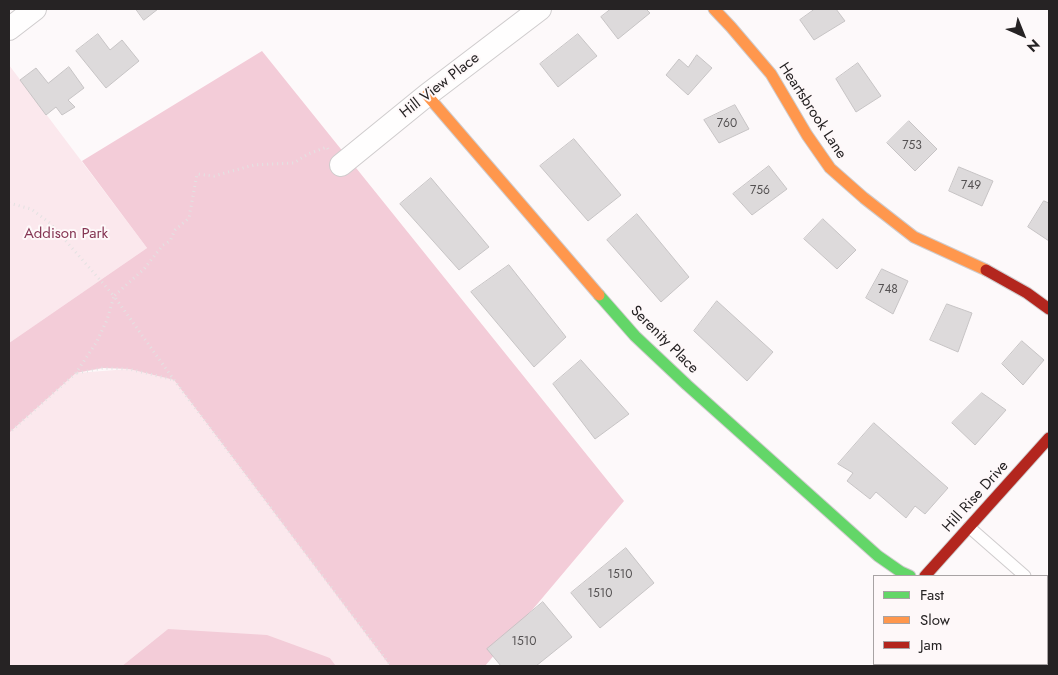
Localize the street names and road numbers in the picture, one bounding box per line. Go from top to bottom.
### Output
street label: Hill View Place [397,49,483,123]
street label: Heartsbrook Lane [774,60,850,162]
street label: Serenity Place [626,302,702,378]
street label: Hill Rise Drive [939,458,1013,536]

